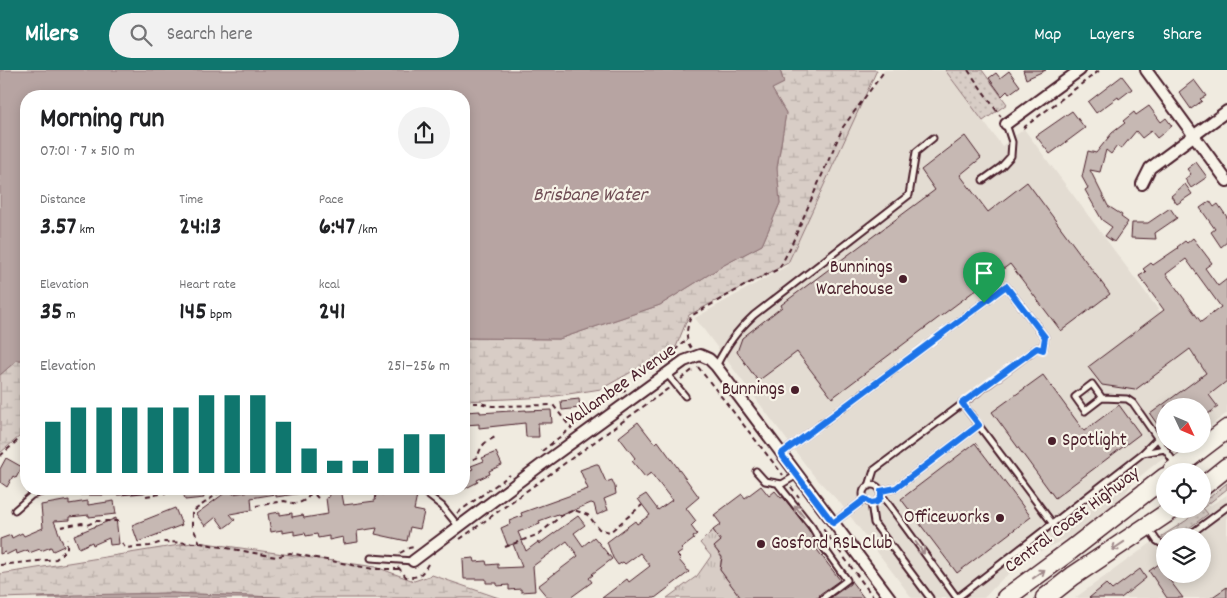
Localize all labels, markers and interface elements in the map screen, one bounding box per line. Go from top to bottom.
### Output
search box [109,13,459,58]
text: Milers [25,18,79,52]
icon: search [127,21,155,49]
text: Search here [167,22,253,49]
text: Map [1034,23,1061,48]
text: Layers [1089,23,1135,48]
text: Share [1163,23,1202,48]
text: Morning run [40,101,164,141]
button: share [398,107,450,159]
text: 07:01 · 7 × 510 m [40,140,135,163]
water label: Brisbane Water [533,182,650,210]
text: Distance [40,190,86,210]
text: Time [179,190,203,210]
text: Pace [319,190,343,210]
text: 3.57 [40,210,76,246]
text: 24:13 [179,210,221,246]
text: 6:47 [319,210,355,246]
text: km [76,220,95,240]
text: /km [355,220,378,240]
pin [963,252,1005,303]
place label: Bunnings Warehouse [816,255,893,304]
icon: arrive [970,259,998,287]
marker: Bunnings Warehouse [897,273,909,285]
text: Elevation [40,275,89,295]
text: Heart rate [179,275,236,295]
text: kcal [319,275,340,295]
text: 35 [40,295,63,331]
text: 145 [179,295,207,331]
text: 241 [319,295,345,331]
text: m [63,305,76,325]
text: bpm [207,305,232,325]
street label: Yallambee Avenue [562,338,682,434]
text: Elevation [40,355,96,378]
text: 251–256 m [387,355,450,378]
place label: Bunnings [722,377,785,404]
marker: Bunnings [789,384,801,396]
north arrow [1156,398,1211,452]
map controls [1156,398,1211,583]
place label: Spotlight [1062,428,1127,455]
marker: Spotlight [1046,435,1058,447]
street label: Central Coast Highway [1000,461,1147,581]
button: locate [1156,463,1211,518]
one-way arrow [794,505,805,518]
place label: Officeworks [904,505,990,532]
marker: Officeworks [994,512,1006,524]
button: layers [1156,528,1211,583]
place label: Gosford RSL Club [771,531,893,558]
marker: Gosford RSL Club [755,538,767,550]
one-way arrow [915,540,926,554]
one-way arrow [1111,541,1125,551]
one-way arrow [1032,569,1046,579]

